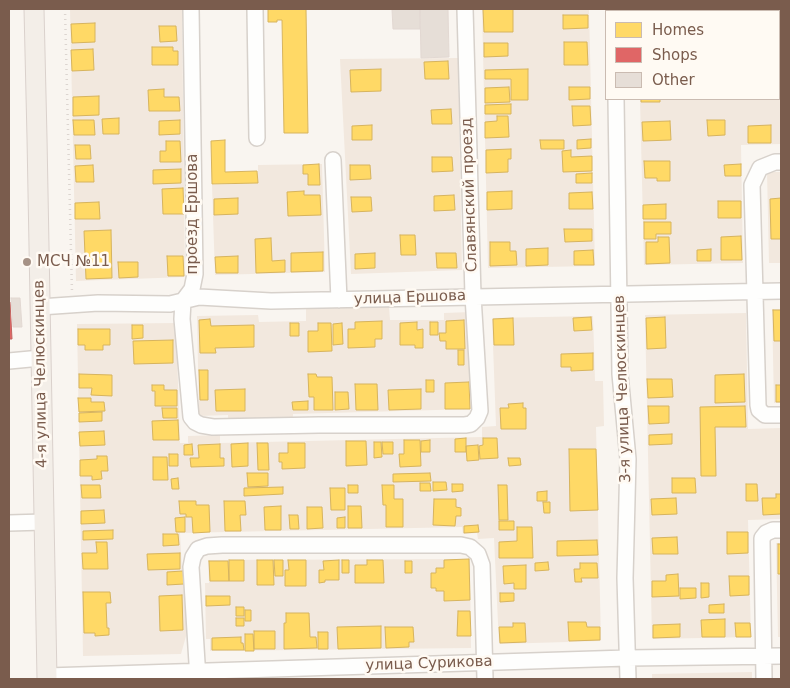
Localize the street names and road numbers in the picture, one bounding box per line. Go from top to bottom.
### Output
street label: Славянский проезд [458,117,482,273]
street label: проезд Ершова [184,154,202,274]
street label: 4-я улица Челюскинцев [30,280,52,468]
street label: улица Ершова [354,287,466,309]
street label: 3-я улица Челюскинцев [611,295,635,483]
street label: улица Сурикова [365,653,493,675]

